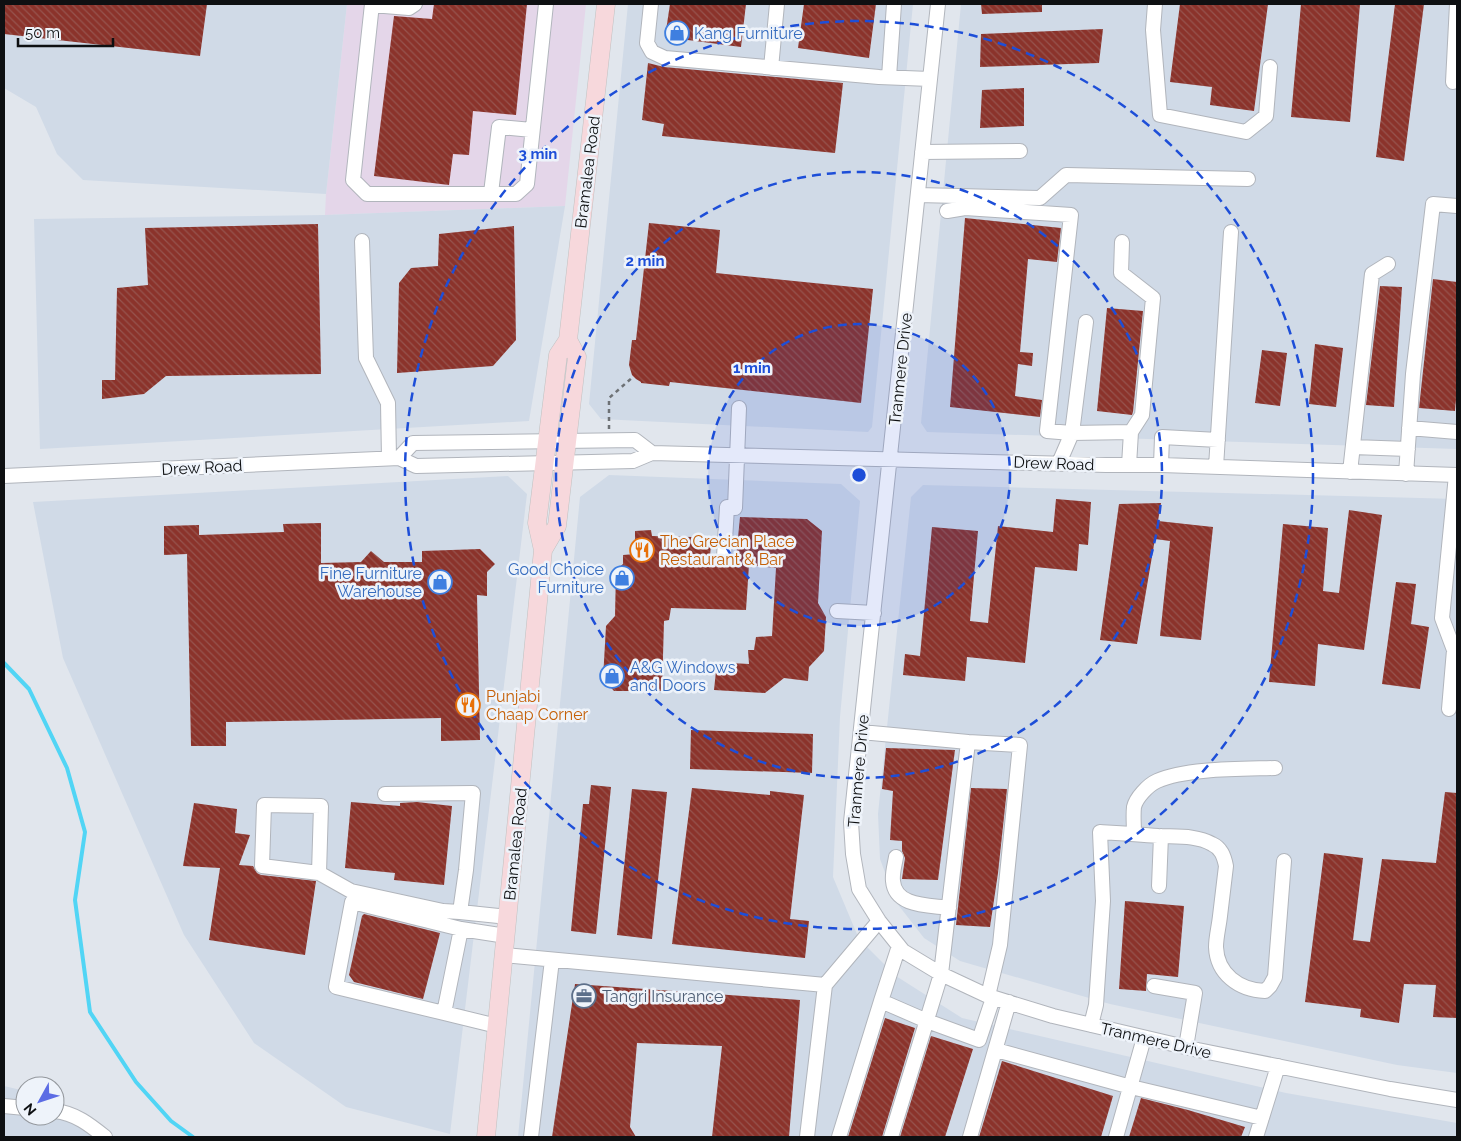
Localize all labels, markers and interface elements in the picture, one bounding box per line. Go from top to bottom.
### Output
scale bar [18,15,112,47]
shop icon: Kang Furniture [664,20,690,46]
text: 50 m [25,24,60,42]
place label: Kang Furniture [694,24,803,43]
street label: Bramalea Road [571,115,604,229]
text: 3 min [519,145,557,163]
text: 2 min [626,252,664,270]
street label: Tranmere Drive [885,312,916,426]
text: 1 min [733,359,771,377]
street label: Drew Road [1013,453,1095,474]
street label: Drew Road [161,456,243,479]
centre of rings [850,466,868,484]
place label: The Grecian Place Restaurant & Bar [660,532,794,569]
restaurant icon: The Grecian Place Restaurant & Bar [629,537,655,563]
place label: Good Choice Furniture [508,560,604,597]
place label: Fine Furniture Warehouse [320,564,422,601]
shop icon: Good Choice Furniture [609,565,635,591]
shop icon: Fine Furniture Warehouse [427,569,453,595]
place label: A&G Windows and Doors [630,658,736,695]
shop icon: A&G Windows and Doors [599,663,625,689]
place label: Punjabi Chaap Corner [486,687,589,724]
restaurant icon: Punjabi Chaap Corner [455,692,481,718]
street label: Tranmere Drive [844,714,873,828]
street label: Bramalea Road [500,787,531,901]
office icon: Tangri Insurance [571,983,597,1009]
place label: Tangri Insurance [602,987,723,1006]
street label: Tranmere Drive [1099,1019,1213,1062]
north arrow [15,1076,65,1126]
text: N [20,1100,40,1119]

